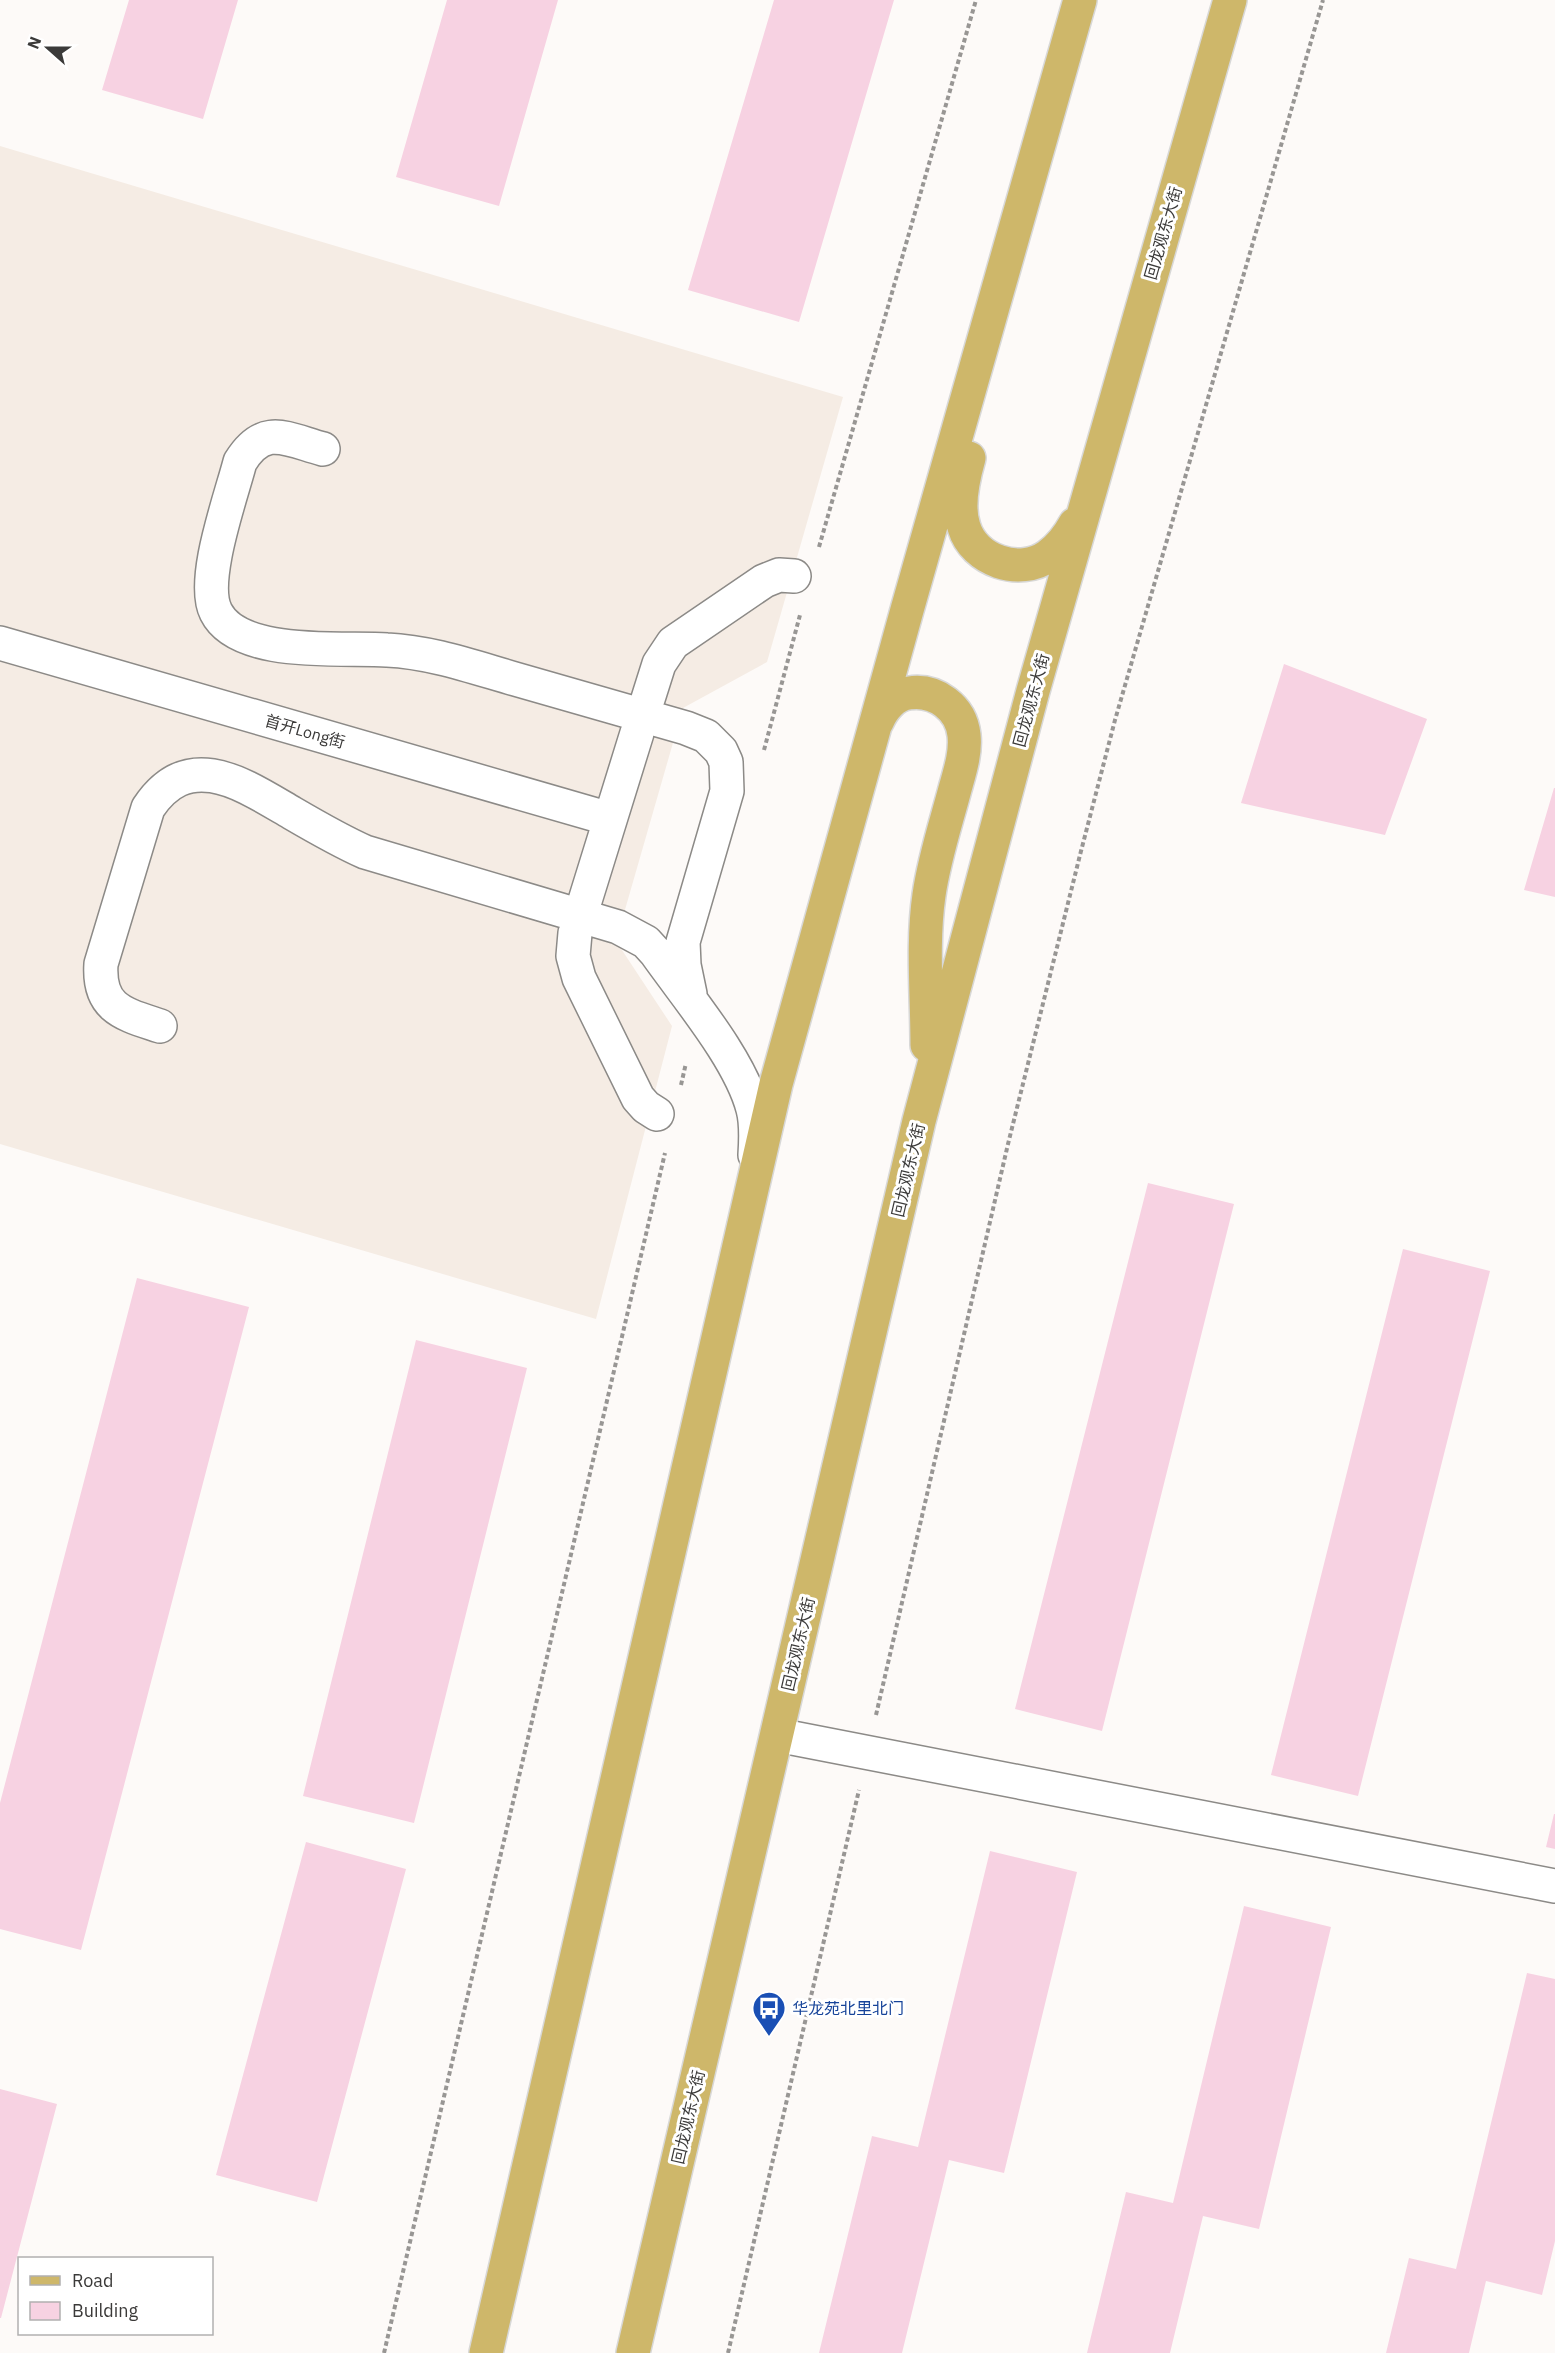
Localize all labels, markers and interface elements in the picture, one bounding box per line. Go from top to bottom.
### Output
north arrow [18,18,78,78]
text: N [23,34,45,52]
street label: 回龙观东大街 [1140,184,1186,282]
street label: 回龙观东大街 [1009,651,1053,749]
street label: 首开Long街 [263,710,347,752]
street label: 回龙观东大街 [887,1121,929,1219]
street label: 回龙观东大街 [777,1595,819,1693]
bus stop icon: 华龙苑北里北门 [751,1990,787,2037]
place label: 华龙苑北里北门 [792,1998,904,2018]
street label: 回龙观东大街 [667,2068,709,2166]
legend [18,2257,213,2335]
text: Road [72,2269,113,2292]
text: Building [72,2299,139,2322]

